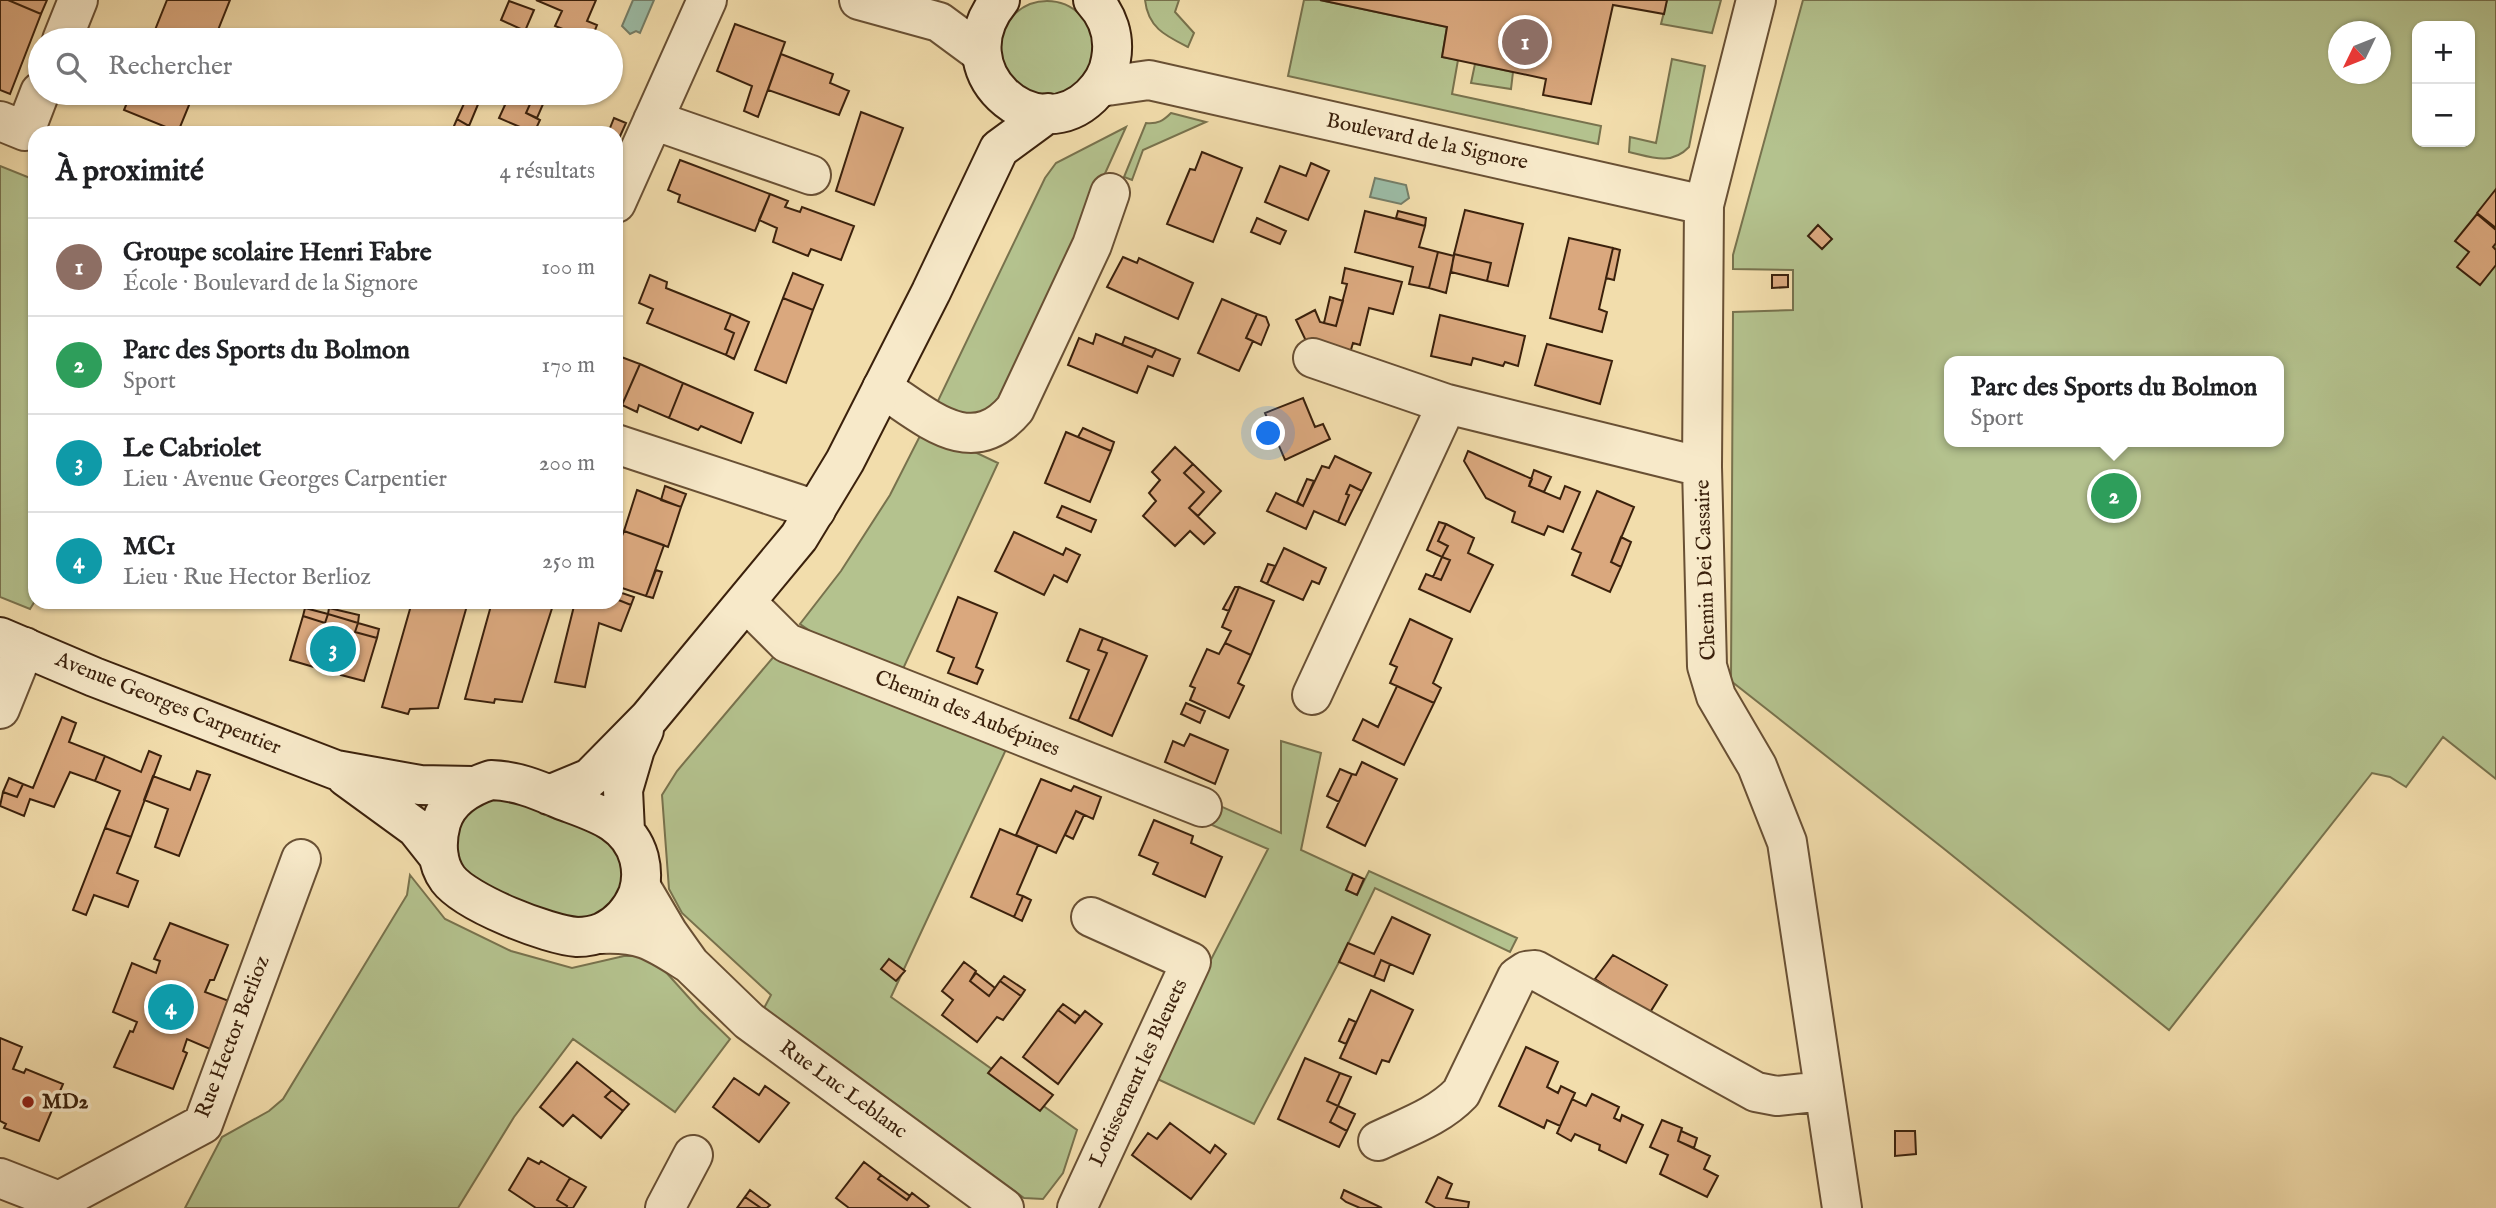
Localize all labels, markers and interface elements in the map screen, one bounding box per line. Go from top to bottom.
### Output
pin: 1 [1502,16,1548,68]
north arrow [2328,21,2391,84]
map controls [2412,21,2475,147]
button: + [2412,21,2475,84]
search box [28,28,623,105]
icon: search [52,48,90,86]
text: Rechercher [108,50,232,83]
button: − [2412,84,2475,147]
street label: Boulevard de la Signore [1324,107,1531,177]
text: À proximité [56,153,204,191]
text: 4 résultats [500,157,595,186]
text: Groupe scolaire Henri Fabre [123,236,432,269]
text: 1 [75,253,83,282]
text: 100 m [541,253,595,282]
text: École · Boulevard de la Signore [123,269,418,298]
text: Parc des Sports du Bolmon [123,334,410,367]
text: 2 [74,351,84,380]
text: 170 m [542,351,595,380]
popup [1944,356,2284,447]
text: Sport [123,367,176,396]
text: Parc des Sports du Bolmon [1971,371,2257,404]
text: Sport [1971,404,2024,433]
your location [1251,416,1285,450]
text: Le Cabriolet [123,432,261,465]
text: 3 [75,449,83,478]
text: 200 m [539,449,595,478]
text: Lieu · Avenue Georges Carpentier [123,465,447,494]
pin: 2 [2091,470,2137,522]
street label: Chemin Dei Cassaire [1689,479,1723,661]
text: MC1 [123,530,175,563]
text: 4 [73,547,85,576]
text: 250 m [542,547,595,576]
text: Lieu · Rue Hector Berlioz [123,563,371,592]
pin: 3 [310,623,356,675]
street label: Avenue Georges Carpentier [50,646,285,762]
street label: Chemin des Aubépines [870,665,1064,763]
street label: Rue Hector Berlioz [190,952,276,1122]
street label: Lotissement les Bleuets [1084,975,1194,1171]
pin: 4 [148,981,194,1033]
street label: Rue Luc Leblanc [774,1035,912,1145]
place label: MD2 [42,1089,89,1116]
marker: MD2 [20,1094,36,1110]

